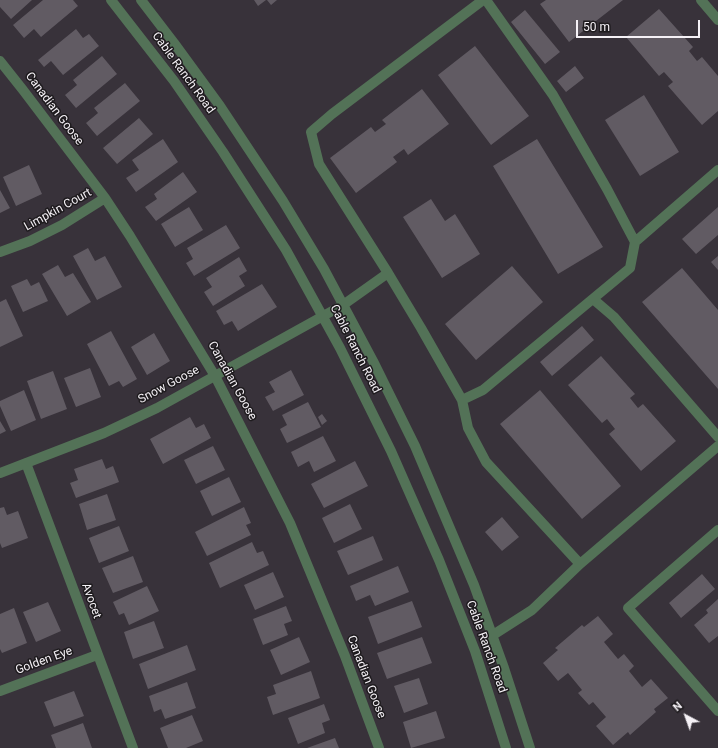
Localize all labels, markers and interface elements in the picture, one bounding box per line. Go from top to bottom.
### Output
scale bar [578,12,702,38]
text: 50 m [583,20,610,34]
street label: Cable Ranch Road [149,29,217,117]
street label: Canadian Goose [22,70,86,148]
street label: Limpkin Court [22,186,94,234]
street label: Cable Ranch Road [327,302,383,396]
street label: Canadian Goose [204,339,260,423]
street label: Snow Goose [136,363,202,407]
street label: Avocet [78,581,104,621]
street label: Cable Ranch Road [463,599,509,695]
street label: Canadian Goose [344,633,388,721]
street label: Golden Eye [14,644,74,678]
north arrow [666,696,706,736]
text: N [671,699,685,714]

